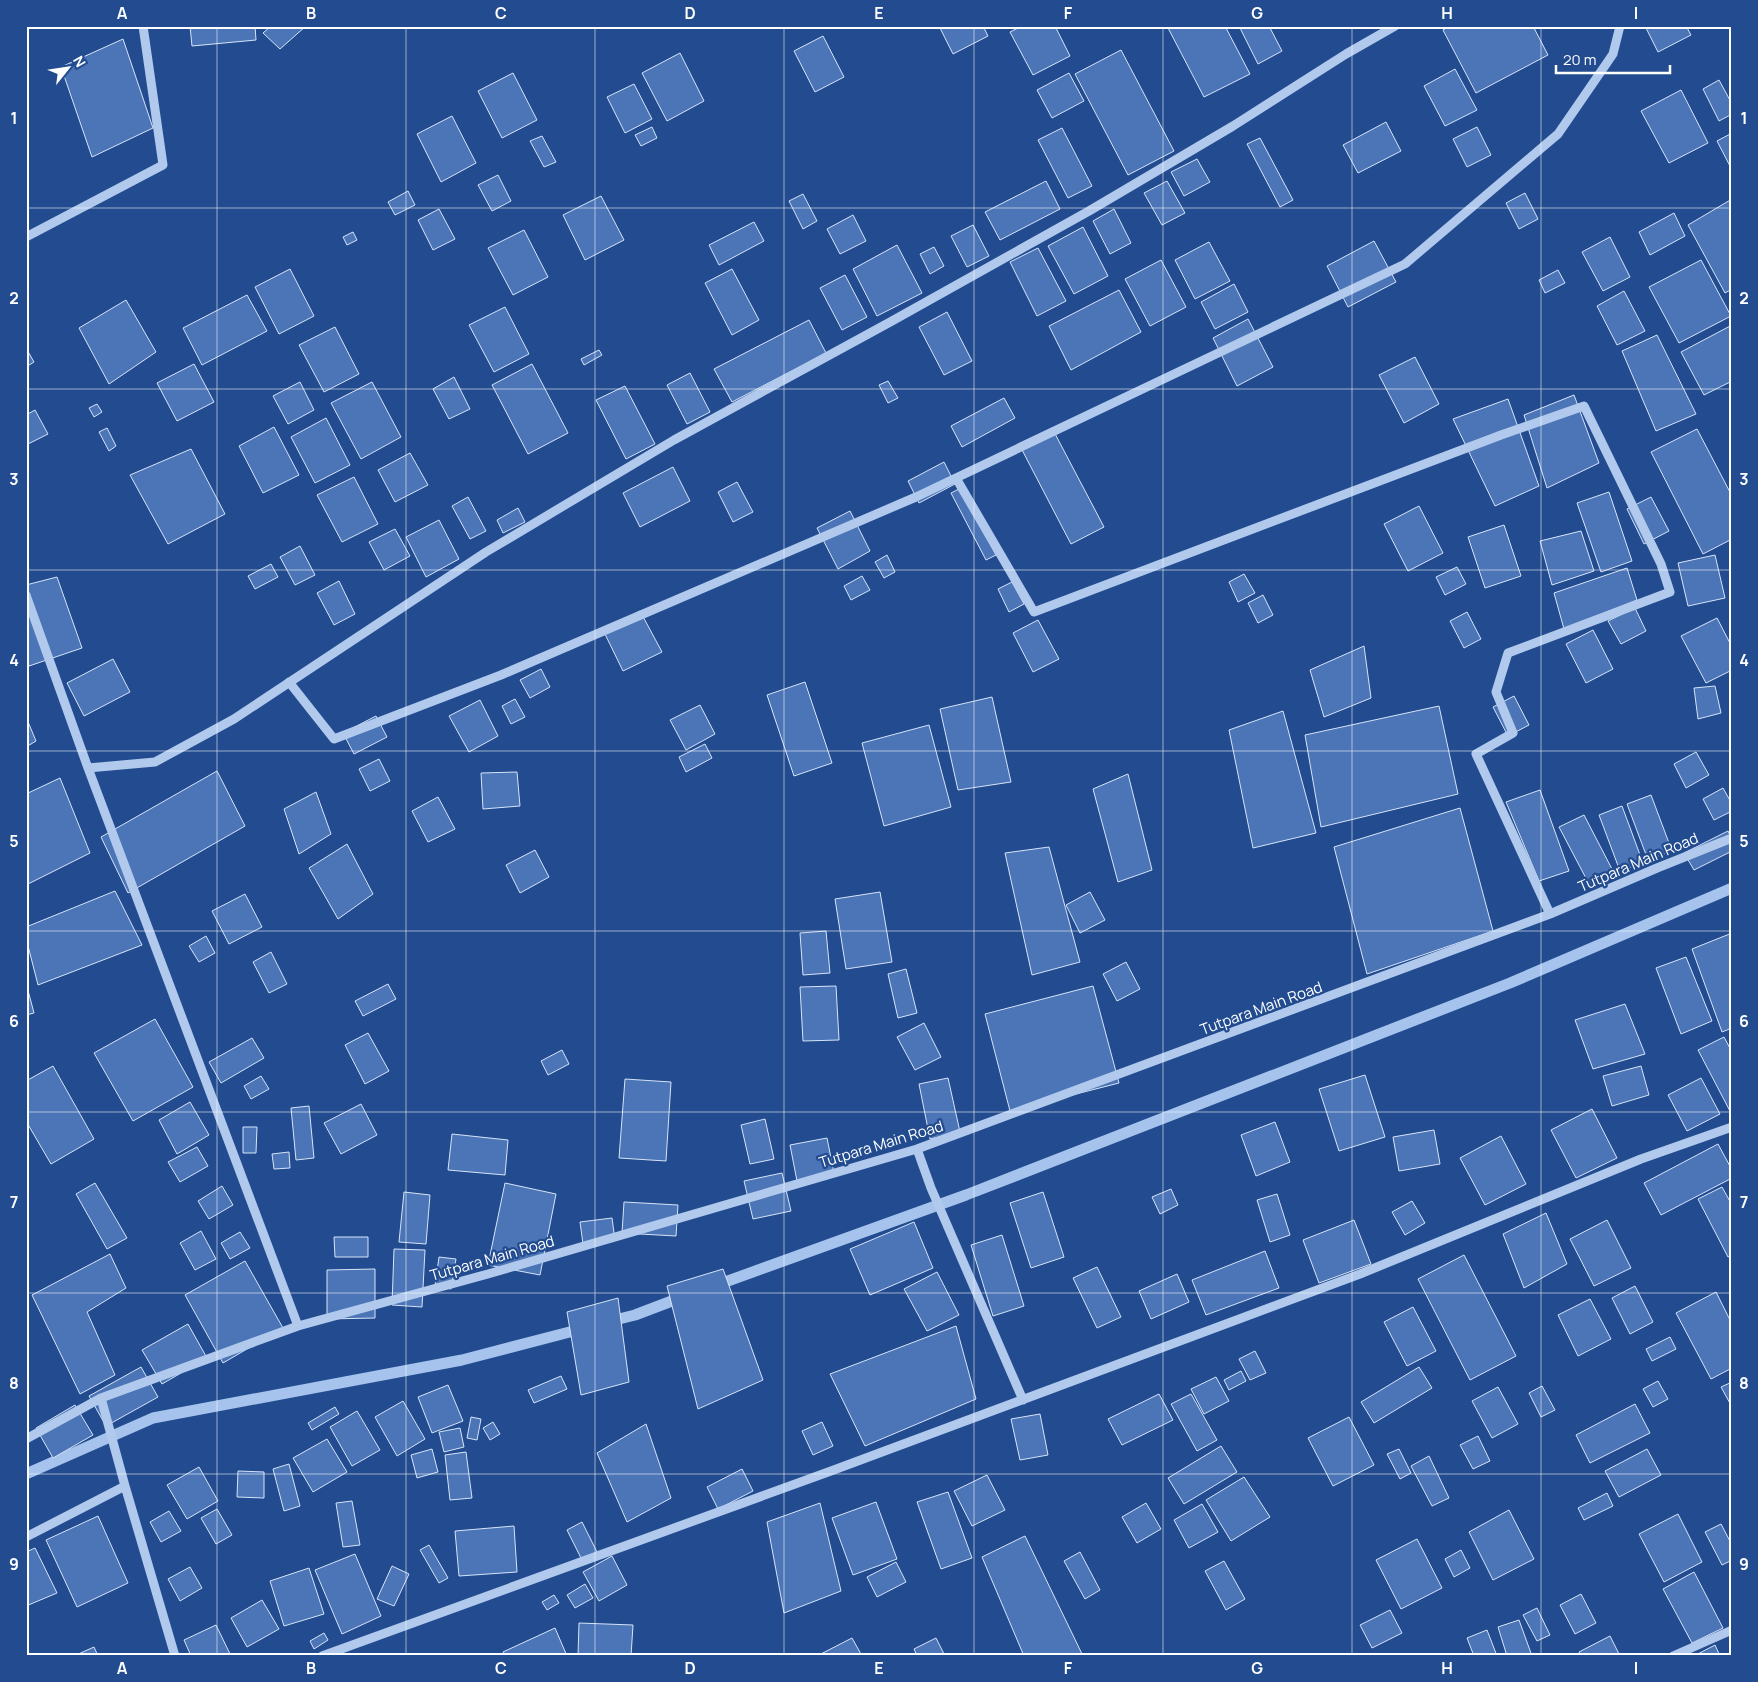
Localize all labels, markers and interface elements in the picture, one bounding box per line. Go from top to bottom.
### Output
text: A [117,2,128,24]
text: B [306,2,316,24]
text: C [495,2,507,24]
text: D [684,2,696,24]
text: E [874,2,884,24]
text: F [1064,2,1073,24]
text: G [1251,2,1263,24]
text: H [1441,2,1453,24]
text: I [1634,2,1638,24]
north arrow [42,42,92,92]
scale bar [1556,42,1669,74]
text: 20 m [1563,49,1596,70]
text: N [69,52,90,70]
text: 1 [10,107,18,129]
text: 1 [1740,107,1748,129]
text: 2 [9,287,19,309]
text: 2 [1739,287,1749,309]
text: 3 [9,468,19,490]
text: 3 [1739,468,1749,490]
text: 4 [9,649,19,671]
text: 4 [1739,649,1749,671]
street label: Tutpara Main Road [1575,827,1701,897]
text: 5 [9,830,19,852]
text: 5 [1739,830,1749,852]
street label: Tutpara Main Road [1197,976,1325,1040]
text: 6 [9,1010,19,1032]
text: 6 [1739,1010,1749,1032]
street label: Tutpara Main Road [816,1115,946,1173]
text: 7 [10,1191,18,1213]
text: 7 [1740,1191,1748,1213]
street label: Tutpara Main Road [427,1230,557,1286]
text: 8 [9,1372,19,1394]
text: 8 [1739,1372,1749,1394]
text: 9 [9,1553,19,1575]
text: 9 [1739,1553,1749,1575]
text: A [117,1657,128,1679]
text: B [306,1657,316,1679]
text: C [495,1657,507,1679]
text: D [684,1657,696,1679]
text: E [874,1657,884,1679]
text: F [1064,1657,1073,1679]
text: G [1251,1657,1263,1679]
text: H [1441,1657,1453,1679]
text: I [1634,1657,1638,1679]

